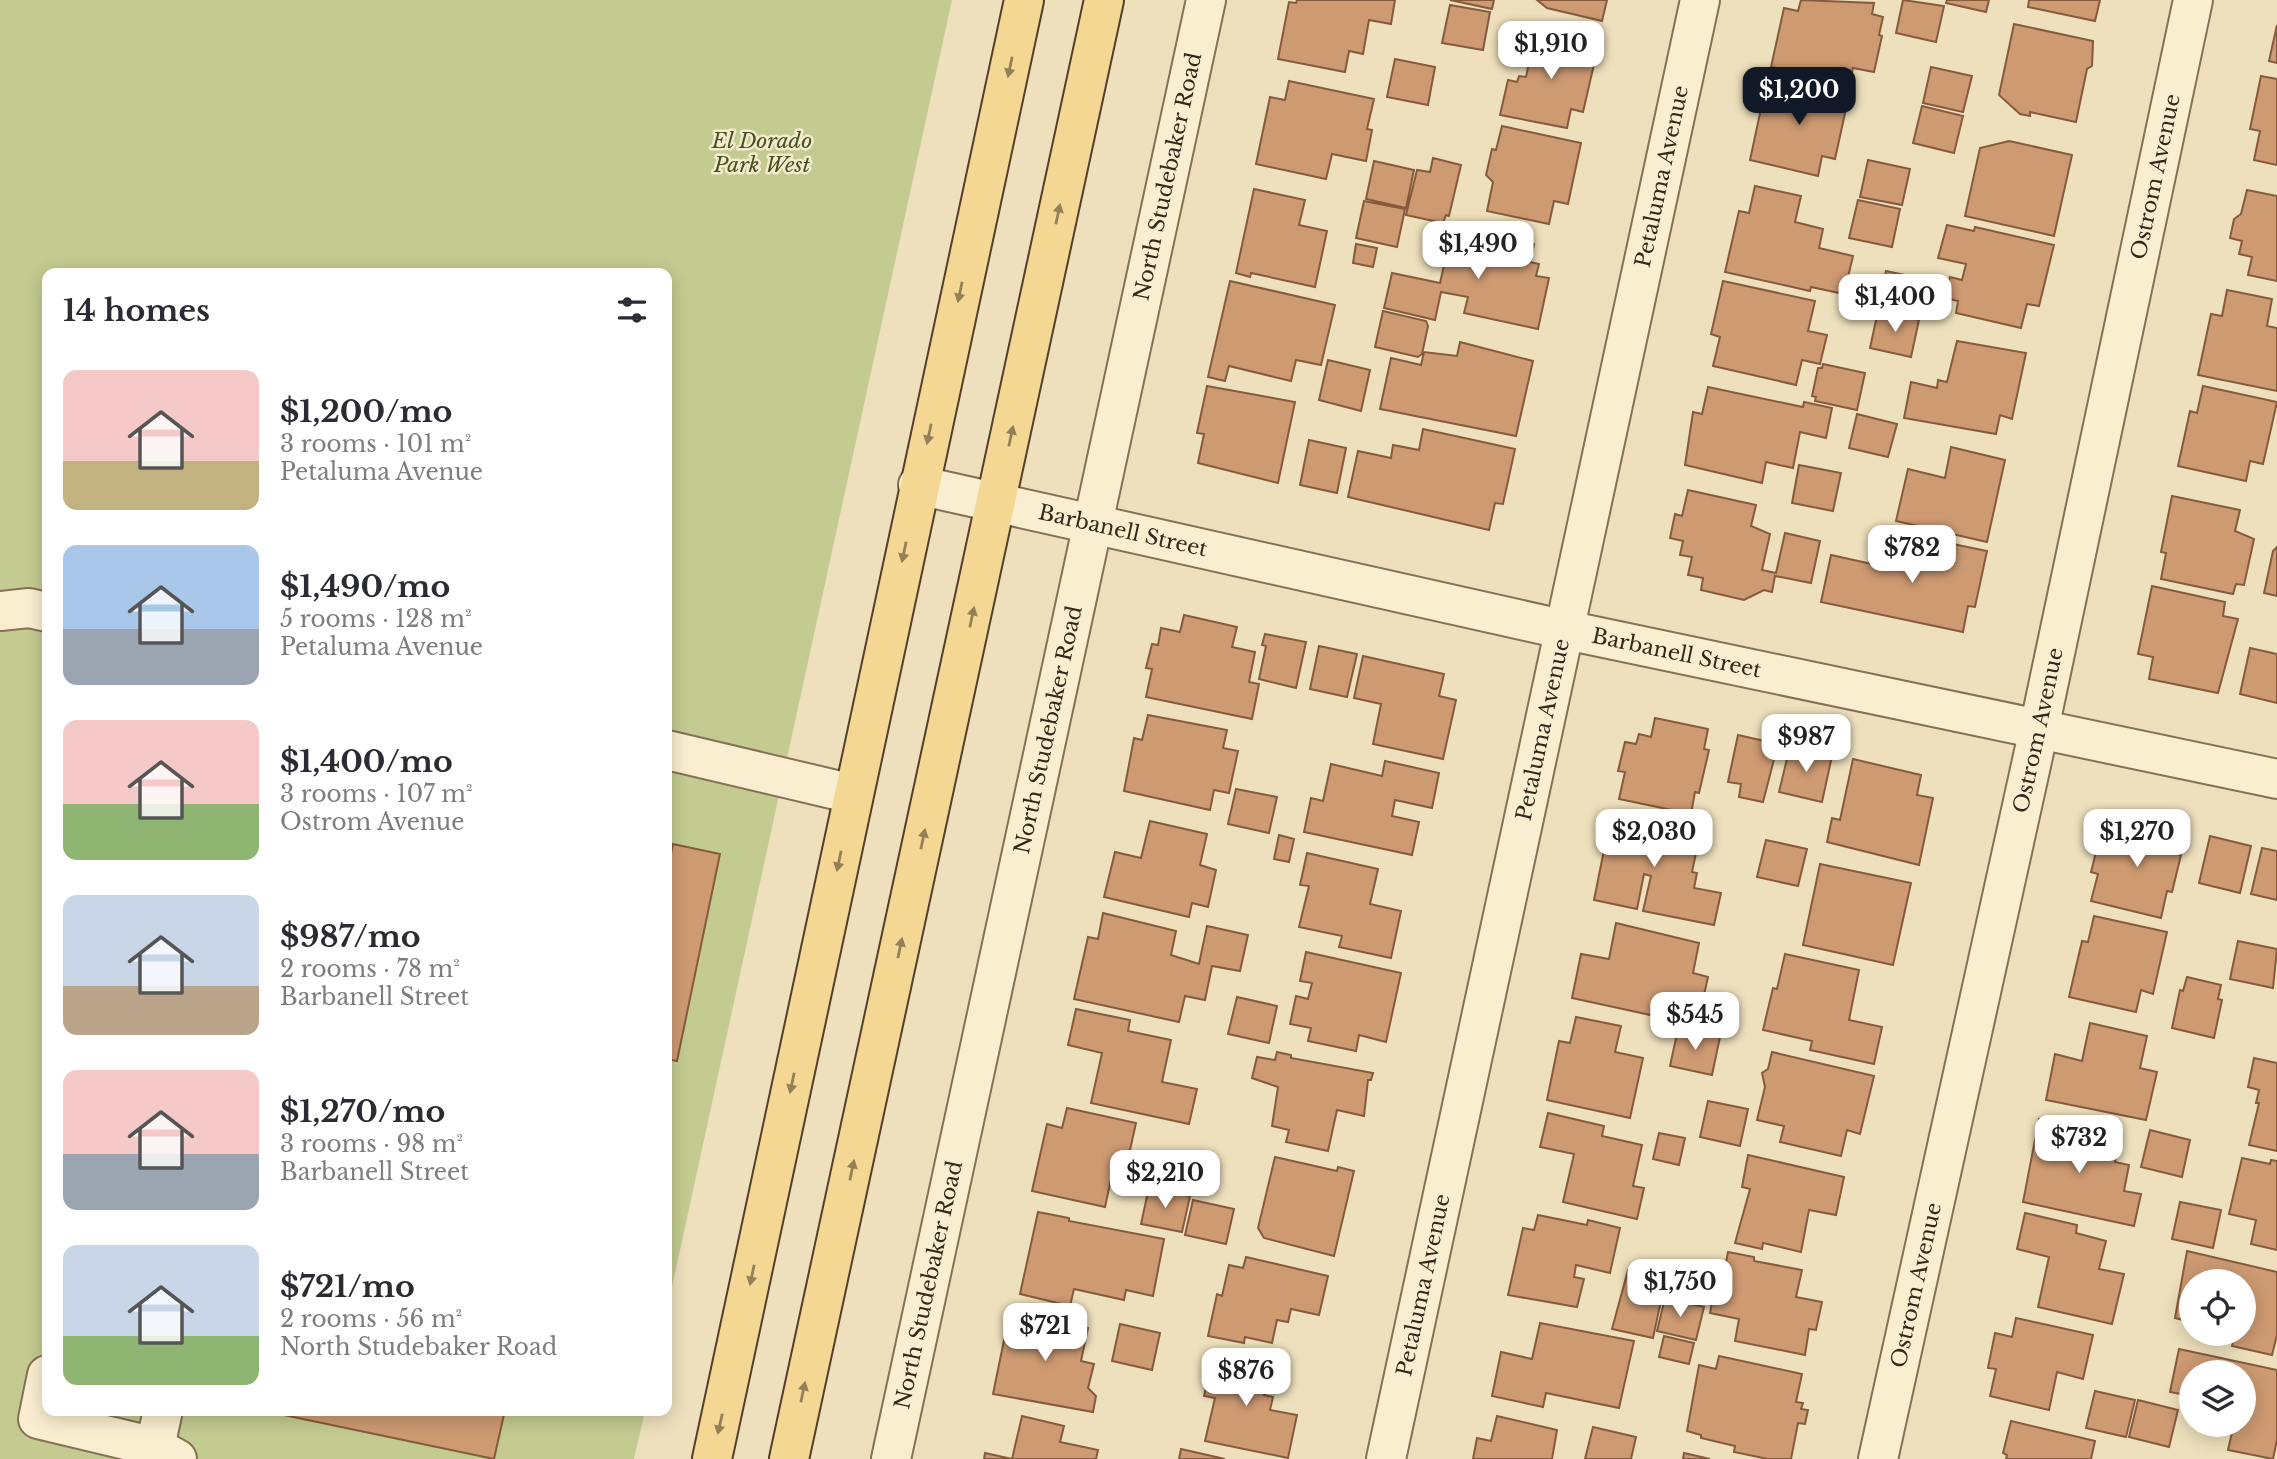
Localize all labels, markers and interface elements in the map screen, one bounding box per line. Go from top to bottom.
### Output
pin: $1,910 [1494,22,1608,81]
text: $1,910 [1514,30,1588,58]
street label: North Studebaker Road [1128,50,1207,303]
one-way arrow [1004,56,1015,78]
pin: $1,200 [1742,68,1856,127]
text: $1,200 [1759,76,1839,104]
street label: Petaluma Avenue [1630,83,1694,270]
street label: Ostrom Avenue [2126,92,2186,262]
park label: El Dorado Park West [711,128,812,178]
one-way arrow [1053,203,1064,225]
pin: $1,490 [1421,222,1535,281]
text: $1,490 [1438,230,1518,258]
pin: $1,400 [1838,274,1952,334]
one-way arrow [954,281,965,303]
text: $1,400 [1855,283,1935,311]
icon: filters [613,291,651,329]
text: 14 homes [63,292,210,329]
text: $1,200/mo [280,393,452,430]
icon: home [119,398,203,482]
one-way arrow [924,423,935,445]
one-way arrow [1005,425,1016,447]
text: 3 rooms · 101 m² [280,430,471,458]
text: Petaluma Avenue [280,458,483,486]
street label: Barbanell Street [1036,499,1210,562]
pin: $782 [1871,526,1953,585]
text: $782 [1884,534,1940,562]
one-way arrow [899,541,910,563]
text: $1,490/mo [280,568,450,605]
icon: home [119,573,203,657]
street label: North Studebaker Road [1009,603,1088,856]
text: 5 rooms · 128 m² [280,605,472,633]
one-way arrow [966,606,977,628]
street label: Barbanell Street [1589,623,1764,684]
text: Petaluma Avenue [280,633,483,661]
street label: Petaluma Avenue [1511,636,1575,823]
street label: Ostrom Avenue [2008,645,2069,816]
pin: $987 [1765,714,1847,774]
text: $987 [1778,723,1834,751]
text: $1,400/mo [280,743,453,780]
icon: home [119,748,203,832]
text: 3 rooms · 107 m² [280,780,473,808]
text: Ostrom Avenue [280,808,464,836]
pin: $2,030 [1597,810,1711,869]
pin: $1,270 [2080,810,2194,869]
text: $2,030 [1612,818,1696,846]
text: $1,270 [2099,818,2175,846]
one-way arrow [918,828,929,850]
one-way arrow [834,850,845,872]
text: $987/mo [280,918,421,955]
icon: home [119,923,203,1007]
one-way arrow [895,937,906,959]
text: 2 rooms · 78 m² [280,955,460,983]
text: Barbanell Street [280,983,469,1011]
pin: $545 [1654,992,1736,1052]
text: $545 [1666,1001,1724,1029]
one-way arrow [787,1072,798,1094]
text: $1,270/mo [280,1093,445,1130]
icon: home [119,1098,203,1182]
pin: $732 [2038,1116,2120,1175]
text: $732 [2051,1124,2107,1152]
text: 3 rooms · 98 m² [280,1130,463,1158]
pin: $2,210 [1108,1150,1222,1210]
text: Barbanell Street [280,1158,469,1186]
one-way arrow [846,1159,857,1181]
street label: North Studebaker Road [889,1159,968,1412]
text: $2,210 [1126,1159,1204,1187]
street label: Petaluma Avenue [1391,1192,1456,1378]
street label: Ostrom Avenue [1885,1200,1947,1370]
pin: $1,750 [1623,1260,1737,1319]
one-way arrow [747,1264,758,1286]
text: $721/mo [280,1268,415,1305]
text: $1,750 [1643,1268,1717,1296]
map controls [2179,1269,2256,1437]
button: locate [2179,1269,2256,1346]
icon: home [119,1273,203,1357]
pin: $721 [1004,1304,1086,1363]
text: 2 rooms · 56 m² [280,1305,462,1333]
text: $721 [1019,1312,1071,1340]
text: North Studebaker Road [280,1333,557,1361]
pin: $876 [1205,1348,1287,1408]
text: $876 [1218,1357,1274,1385]
button: layers [2179,1360,2256,1437]
one-way arrow [798,1381,809,1403]
one-way arrow [714,1413,725,1435]

